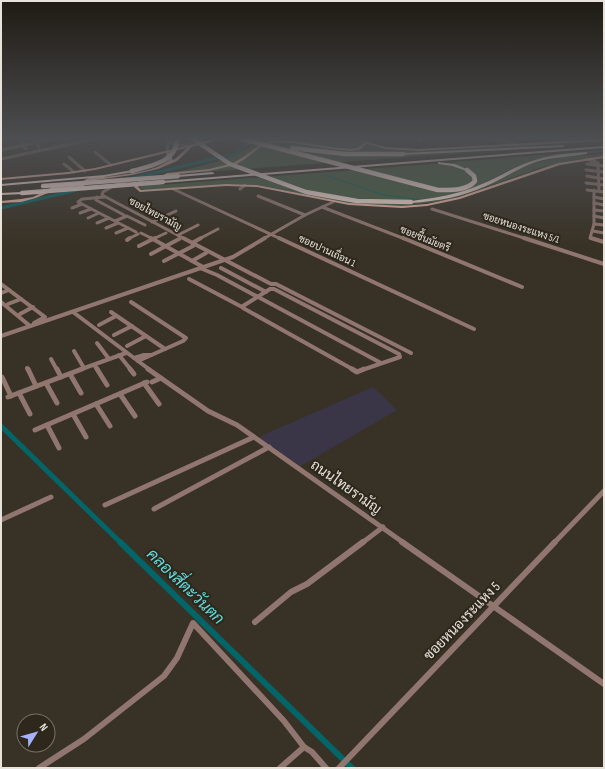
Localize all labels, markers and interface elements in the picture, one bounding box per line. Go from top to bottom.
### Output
street label: ซอยไทยรามัญ [127,194,184,233]
street label: ซอยหนองระแหง 5/1 [481,210,561,246]
street label: ซอยชื้นมัยตรี [398,220,453,255]
street label: ซอยปานเถื่อน 1 [296,230,359,270]
street label: ถนนไทยรามัญ [307,456,385,518]
water label: คลองสี่ตะวันตก [142,541,232,629]
street label: ซอยหนองระแหง 5 [420,578,504,664]
north arrow [16,713,56,753]
text: N [37,721,51,734]

